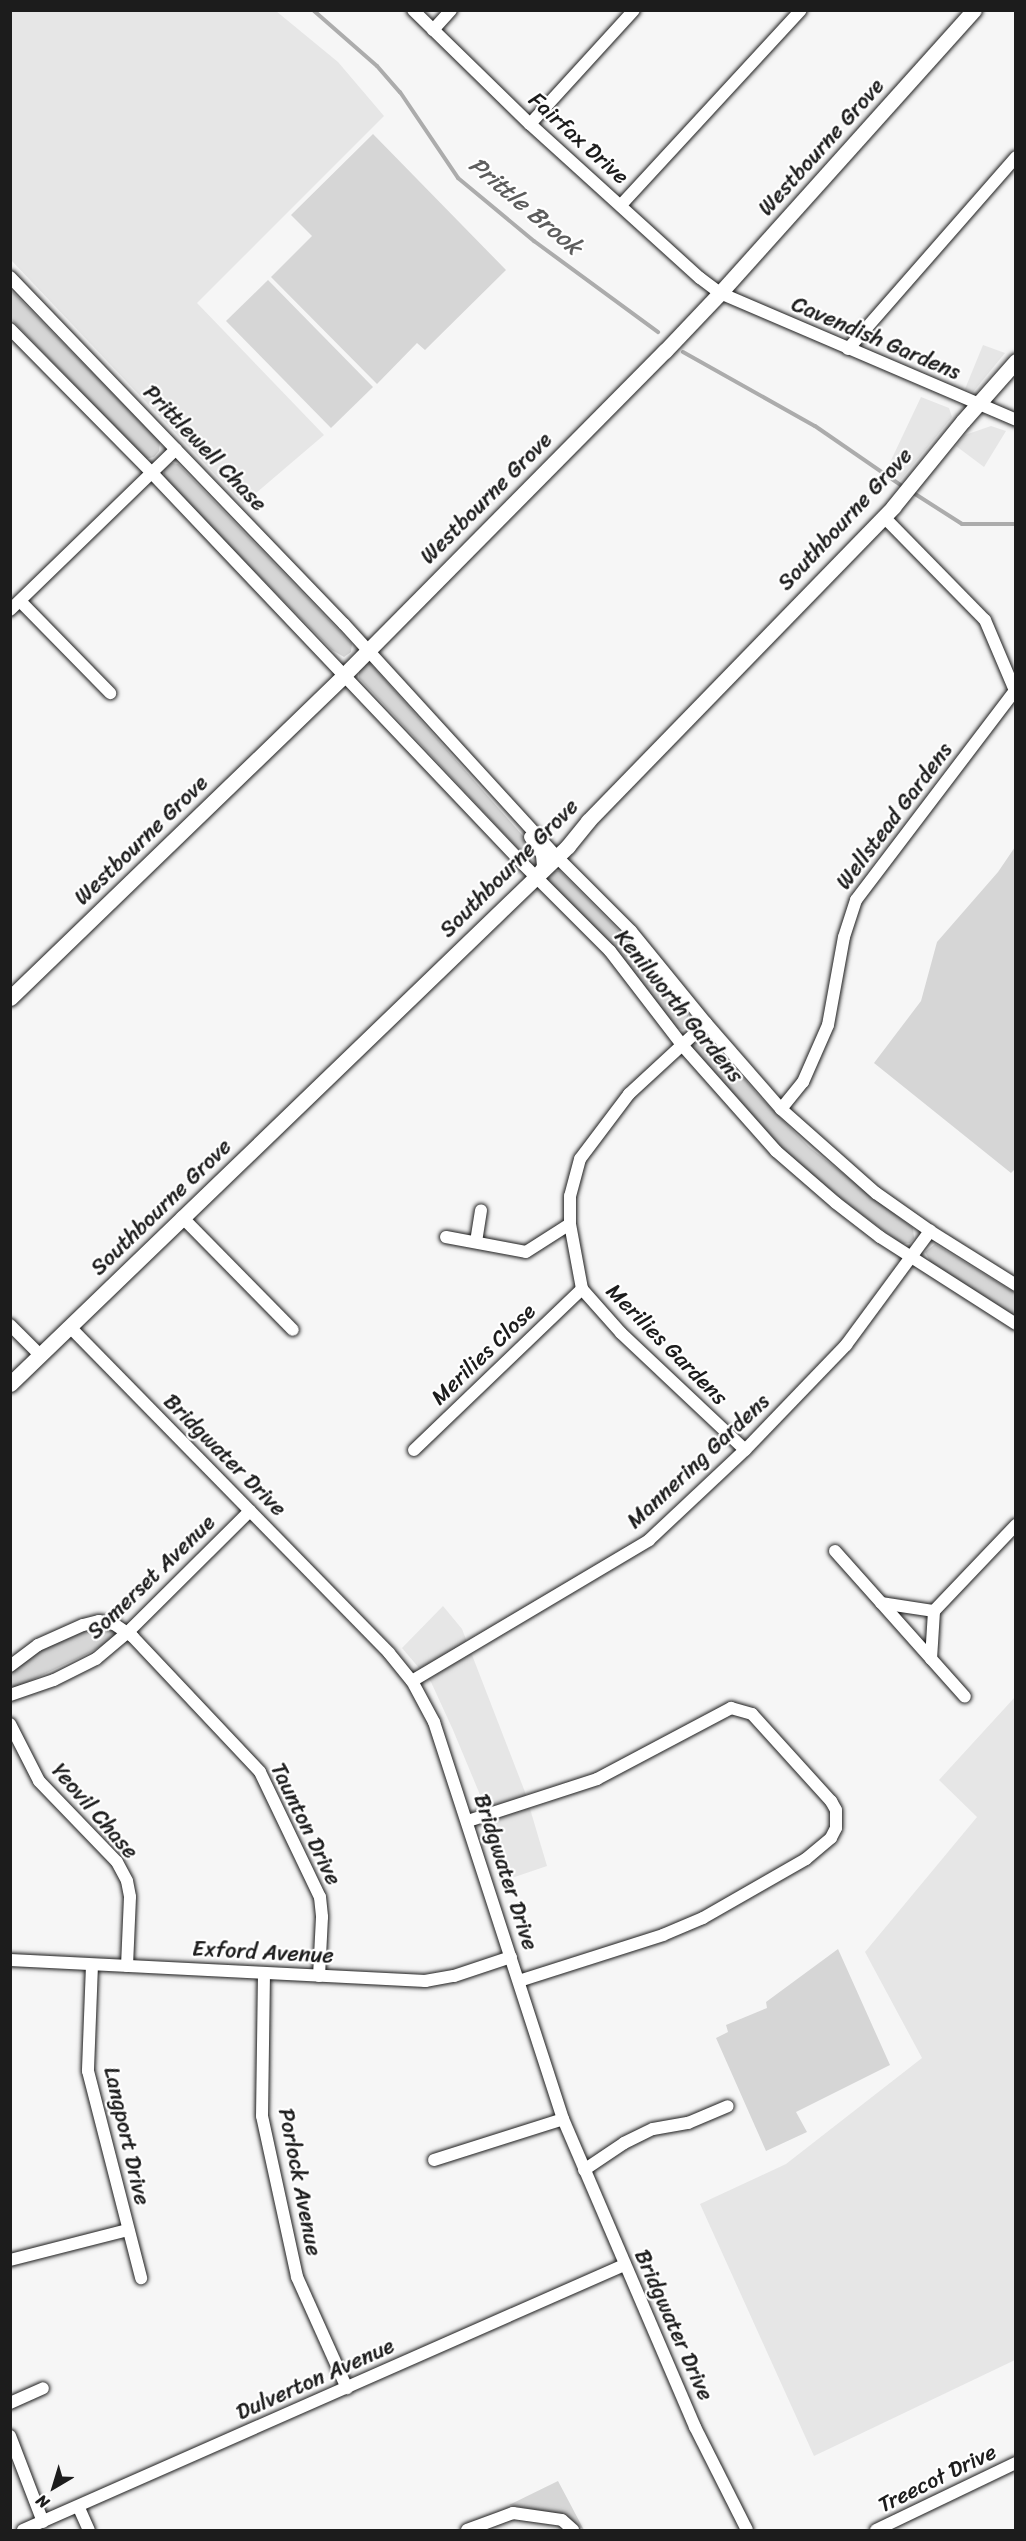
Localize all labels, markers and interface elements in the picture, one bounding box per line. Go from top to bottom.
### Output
street label: Westbourne Grove [752,73,890,221]
street label: Fairfax Drive [524,86,634,190]
water label: Prittle Brook [463,150,587,262]
street label: Cavendish Gardens [787,290,965,386]
street label: Prittlewell Chase [138,379,272,517]
street label: Westbourne Grove [414,426,558,570]
street label: Southbourne Grove [772,442,918,596]
street label: Wellstead Gardens [830,737,958,895]
street label: Westbourne Grove [69,769,213,911]
street label: Southbourne Grove [434,793,584,943]
street label: Kenilworth Gardens [609,924,749,1088]
street label: Southbourne Grove [85,1133,237,1281]
street label: Merilies Gardens [601,1278,733,1410]
street label: Merilies Close [425,1297,541,1411]
street label: Bridgwater Drive [158,1388,292,1522]
street label: Mannering Gardens [621,1388,775,1534]
street label: Somerset Avenue [82,1509,220,1645]
street label: Yeovil Chase [46,1758,144,1864]
street label: Taunton Drive [265,1758,347,1890]
street label: Bridgwater Drive [468,1791,544,1953]
street label: Exford Avenue [192,1935,334,1969]
street label: Langport Drive [98,2064,156,2208]
street label: Porlock Avenue [273,2106,327,2258]
street label: Bridgwater Drive [629,2245,719,2405]
street label: Dulverton Avenue [232,2332,398,2426]
street label: Treecot Drive [874,2438,1000,2518]
north arrow [24,2457,84,2517]
text: N [29,2487,56,2516]

